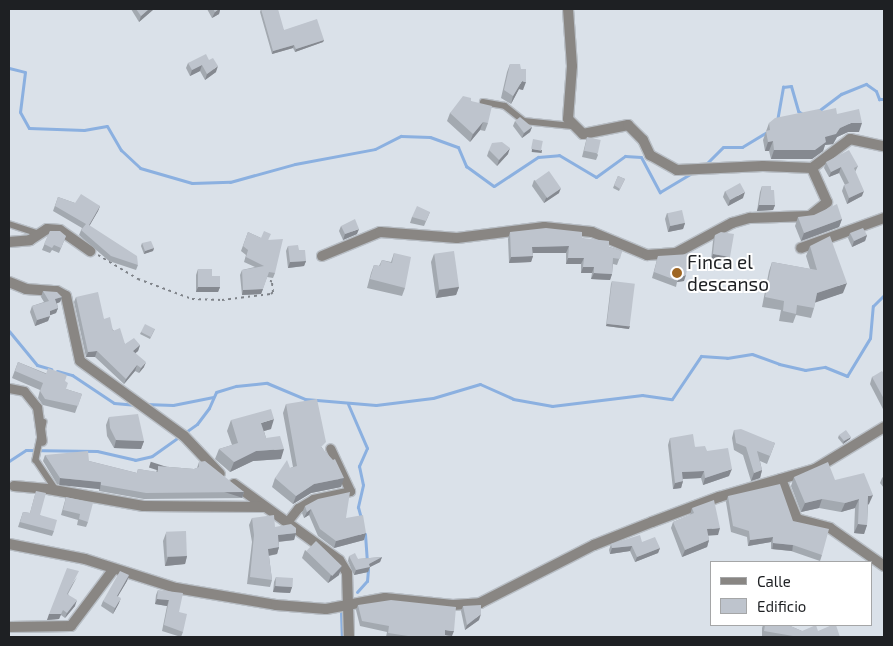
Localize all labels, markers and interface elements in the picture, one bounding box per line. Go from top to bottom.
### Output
place label: Finca el descanso [687,251,769,295]
marker: Finca el descanso [671,267,683,279]
legend [710,561,873,626]
text: Calle [757,572,791,590]
text: Edificio [757,597,806,615]

